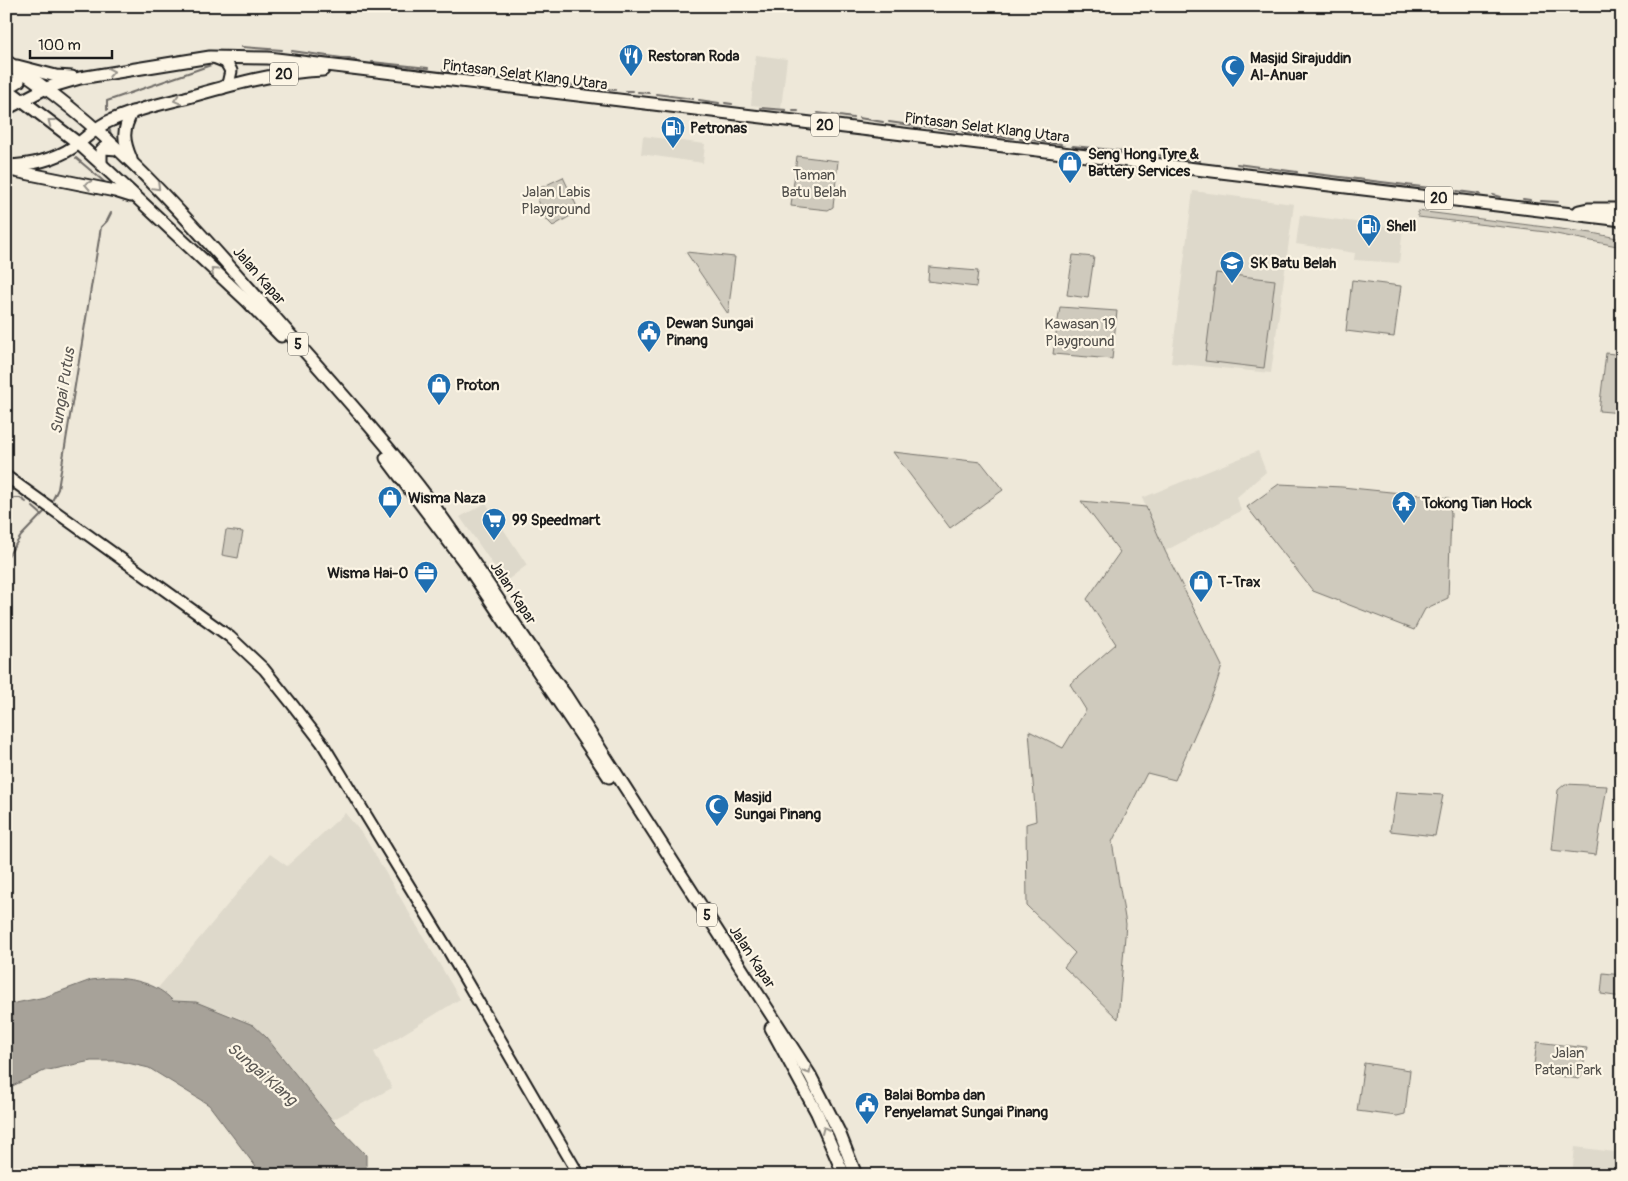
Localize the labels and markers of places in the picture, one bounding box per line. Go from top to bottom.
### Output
restaurant icon: Restoran Roda [618,43,644,77]
place label: Restoran Roda [648,47,740,66]
place label: Masjid Sirajuddin Al-Anuar [1250,49,1352,85]
mosque icon: Masjid Sirajuddin Al-Anuar [1220,54,1246,88]
fuel station icon: Petronas [660,115,686,149]
place label: Petronas [690,119,747,138]
place label: Seng Hong Tyre & Battery Services [1088,145,1199,181]
shop icon: Seng Hong Tyre & Battery Services [1057,150,1083,184]
fuel station icon: Shell [1356,213,1382,247]
place label: Shell [1386,217,1416,236]
school or university icon: SK Batu Belah [1219,250,1245,284]
place label: SK Batu Belah [1250,254,1336,273]
place label: Dewan Sungai Pinang [666,314,753,350]
public building icon: Dewan Sungai Pinang [636,319,662,353]
shop icon: Proton [426,372,452,406]
place label: Proton [456,376,500,395]
shop icon: Wisma Naza [377,485,403,519]
place label: Wisma Naza [408,489,486,508]
temple icon: Tokong Tian Hock [1391,490,1417,524]
place label: Tokong Tian Hock [1421,494,1533,513]
supermarket icon: 99 Speedmart [481,507,507,541]
place label: 99 Speedmart [512,511,601,530]
office icon: Wisma Hai-O [413,560,439,594]
place label: Wisma Hai-O [327,564,408,583]
shop icon: T-Trax [1188,569,1214,603]
place label: T-Trax [1217,573,1261,592]
place label: Masjid Sungai Pinang [734,788,822,824]
mosque icon: Masjid Sungai Pinang [704,793,730,827]
place label: Balai Bomba dan Penyelamat Sungai Pinang [884,1086,1048,1122]
public building icon: Balai Bomba dan Penyelamat Sungai Pinang [854,1091,880,1125]

